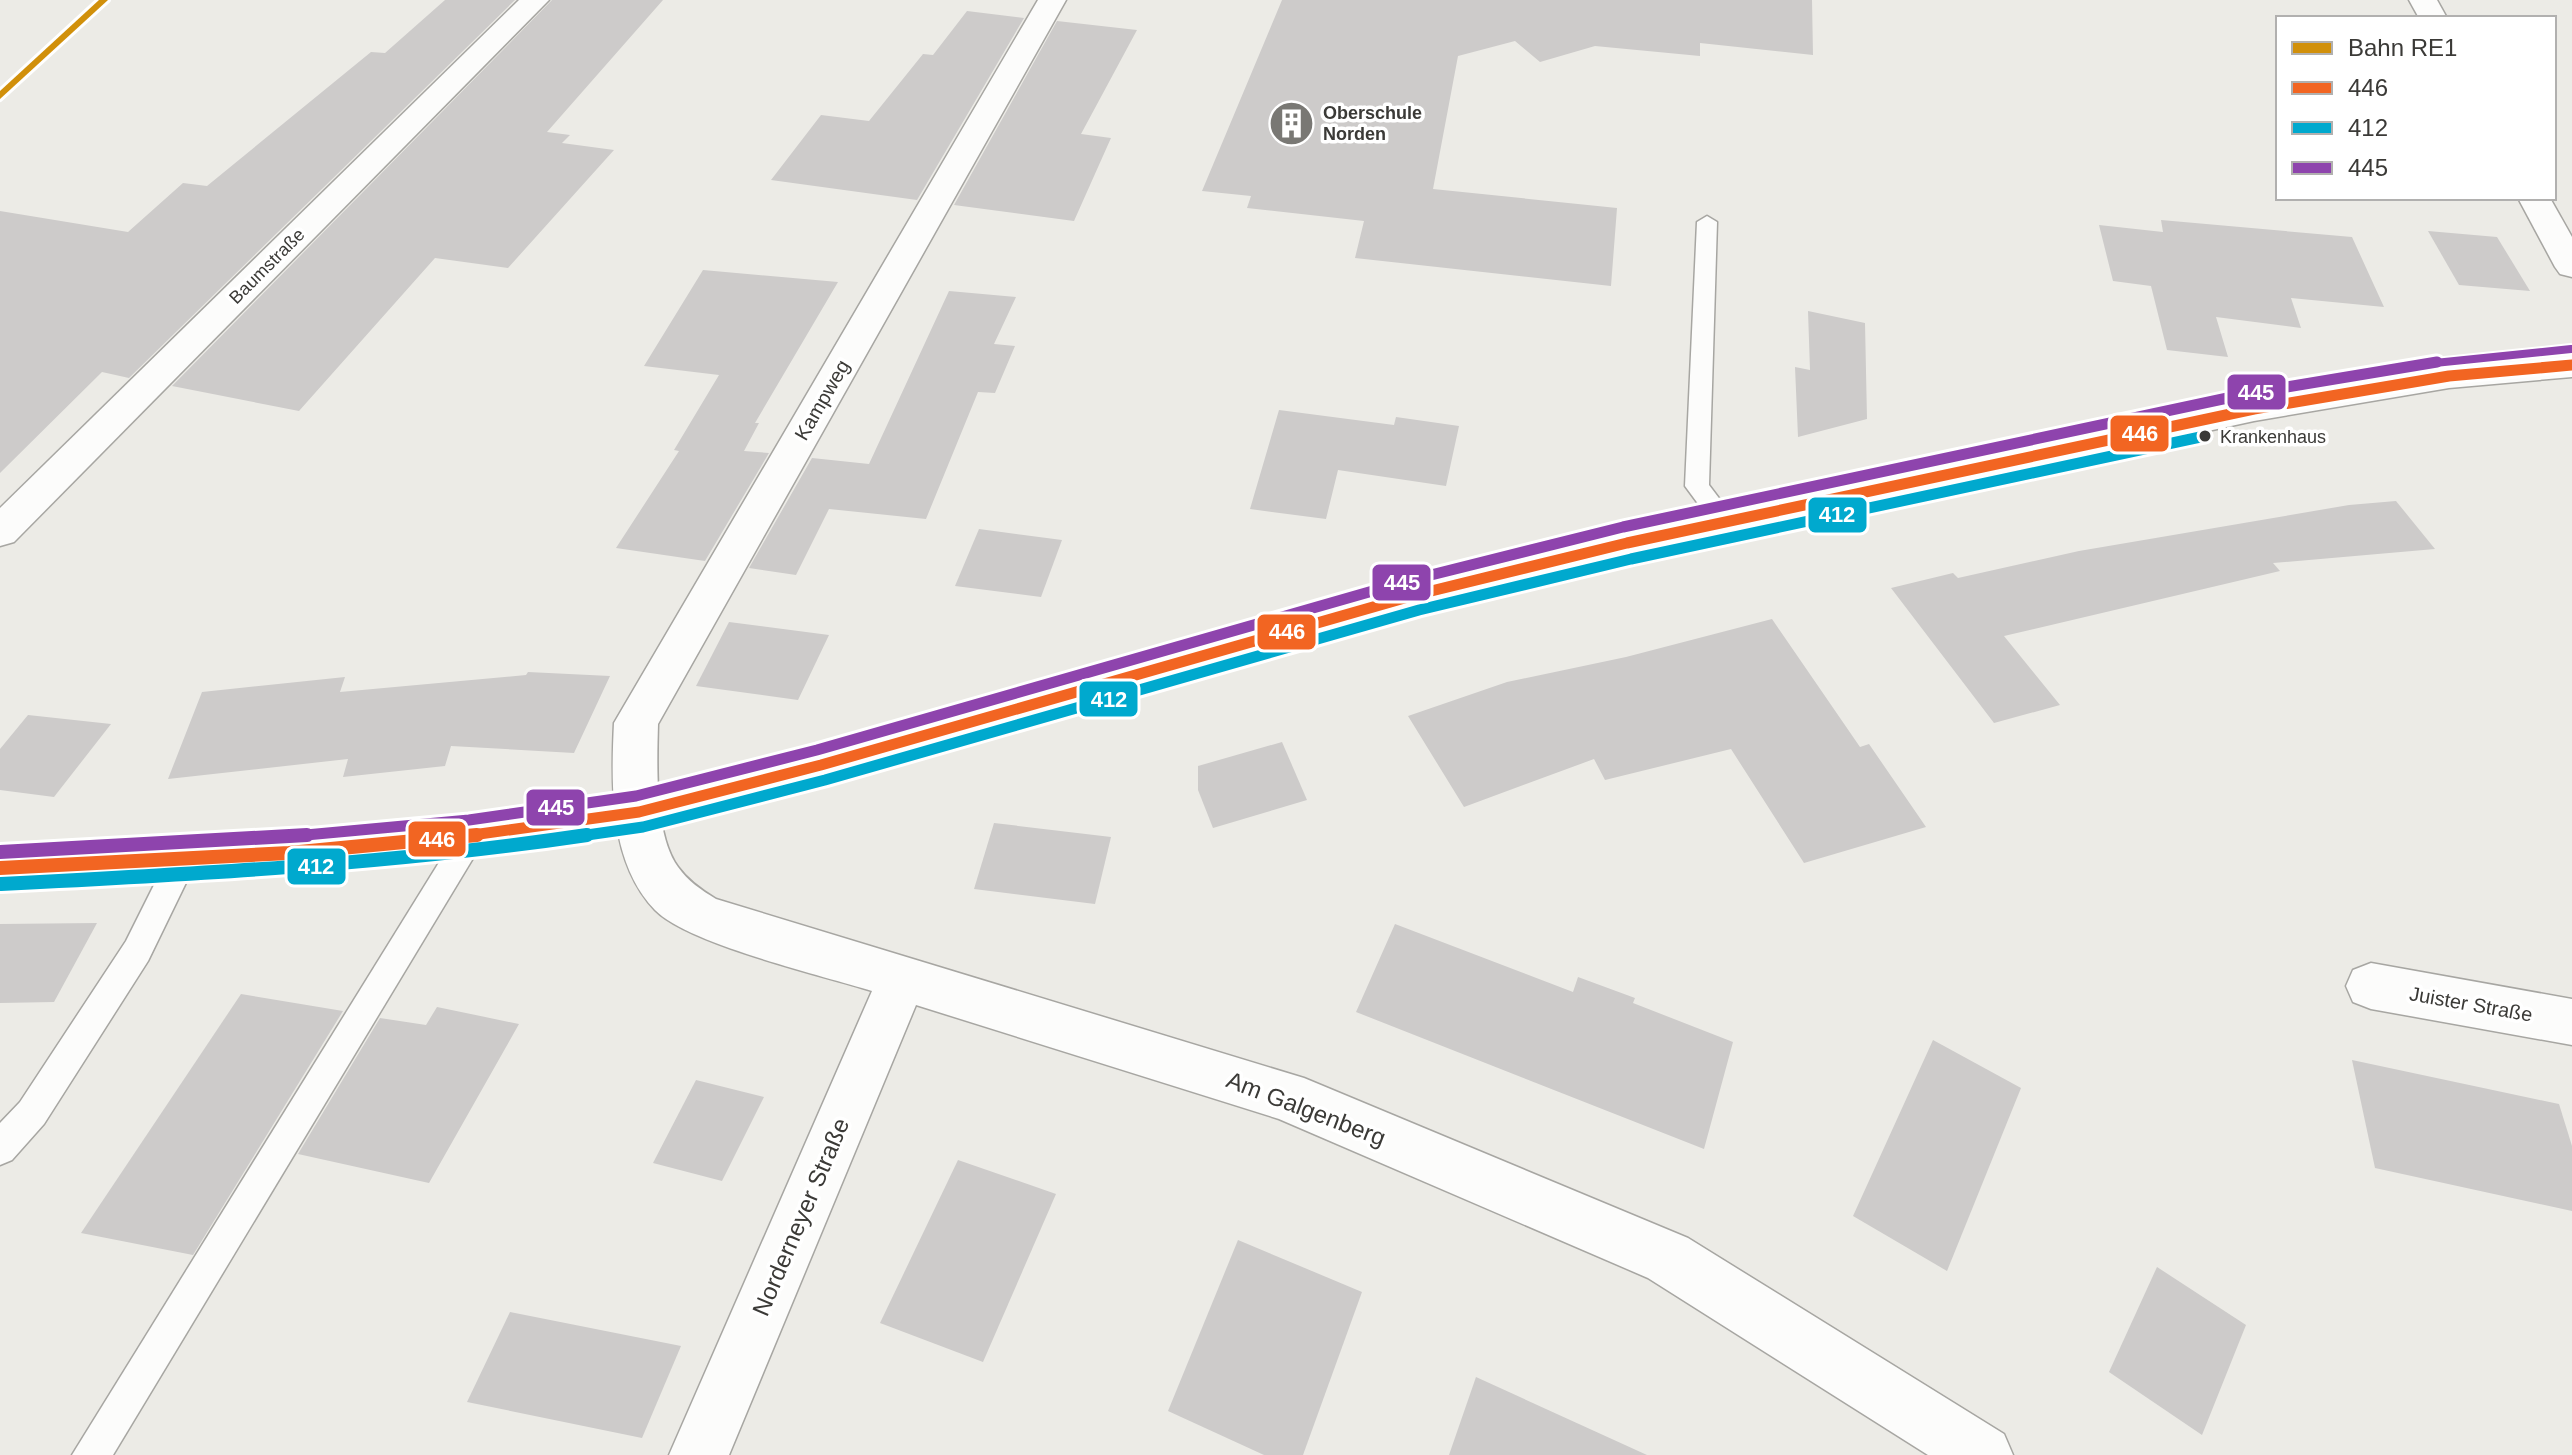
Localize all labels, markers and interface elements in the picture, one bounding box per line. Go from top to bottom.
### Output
legend [2276,16,2556,200]
text: Bahn RE1 [2348,34,2457,61]
text: 446 [2348,74,2388,101]
building icon: Oberschule Norden [1268,99,1316,147]
place label: Oberschule Norden [1323,103,1422,144]
text: 412 [2348,114,2388,141]
text: 445 [2348,154,2388,181]
street label: Baumstraße [225,224,309,308]
street label: Kampweg [790,356,854,444]
line badge: 445 [2226,373,2287,411]
text: 445 [2238,380,2274,405]
line badge: 446 [2109,414,2170,453]
text: 446 [2122,421,2158,446]
place label: Krankenhaus [2220,427,2326,447]
marker: Krankenhaus [2197,428,2213,444]
line badge: 412 [1807,496,1868,534]
text: 412 [1819,502,1855,527]
line badge: 445 [1371,563,1432,602]
text: 445 [1384,570,1420,595]
line badge: 446 [1256,613,1317,651]
text: 446 [1269,619,1305,644]
line badge: 412 [1078,680,1139,718]
text: 412 [1091,687,1127,712]
line badge: 445 [525,788,586,827]
text: 445 [538,795,574,820]
line badge: 446 [407,820,467,858]
text: 446 [419,827,455,852]
line badge: 412 [286,847,347,886]
text: 412 [298,854,334,879]
street label: Juister Straße [2408,982,2534,1026]
street label: Am Galgenberg [1223,1066,1389,1151]
street label: Norderneyer Straße [747,1114,854,1320]

